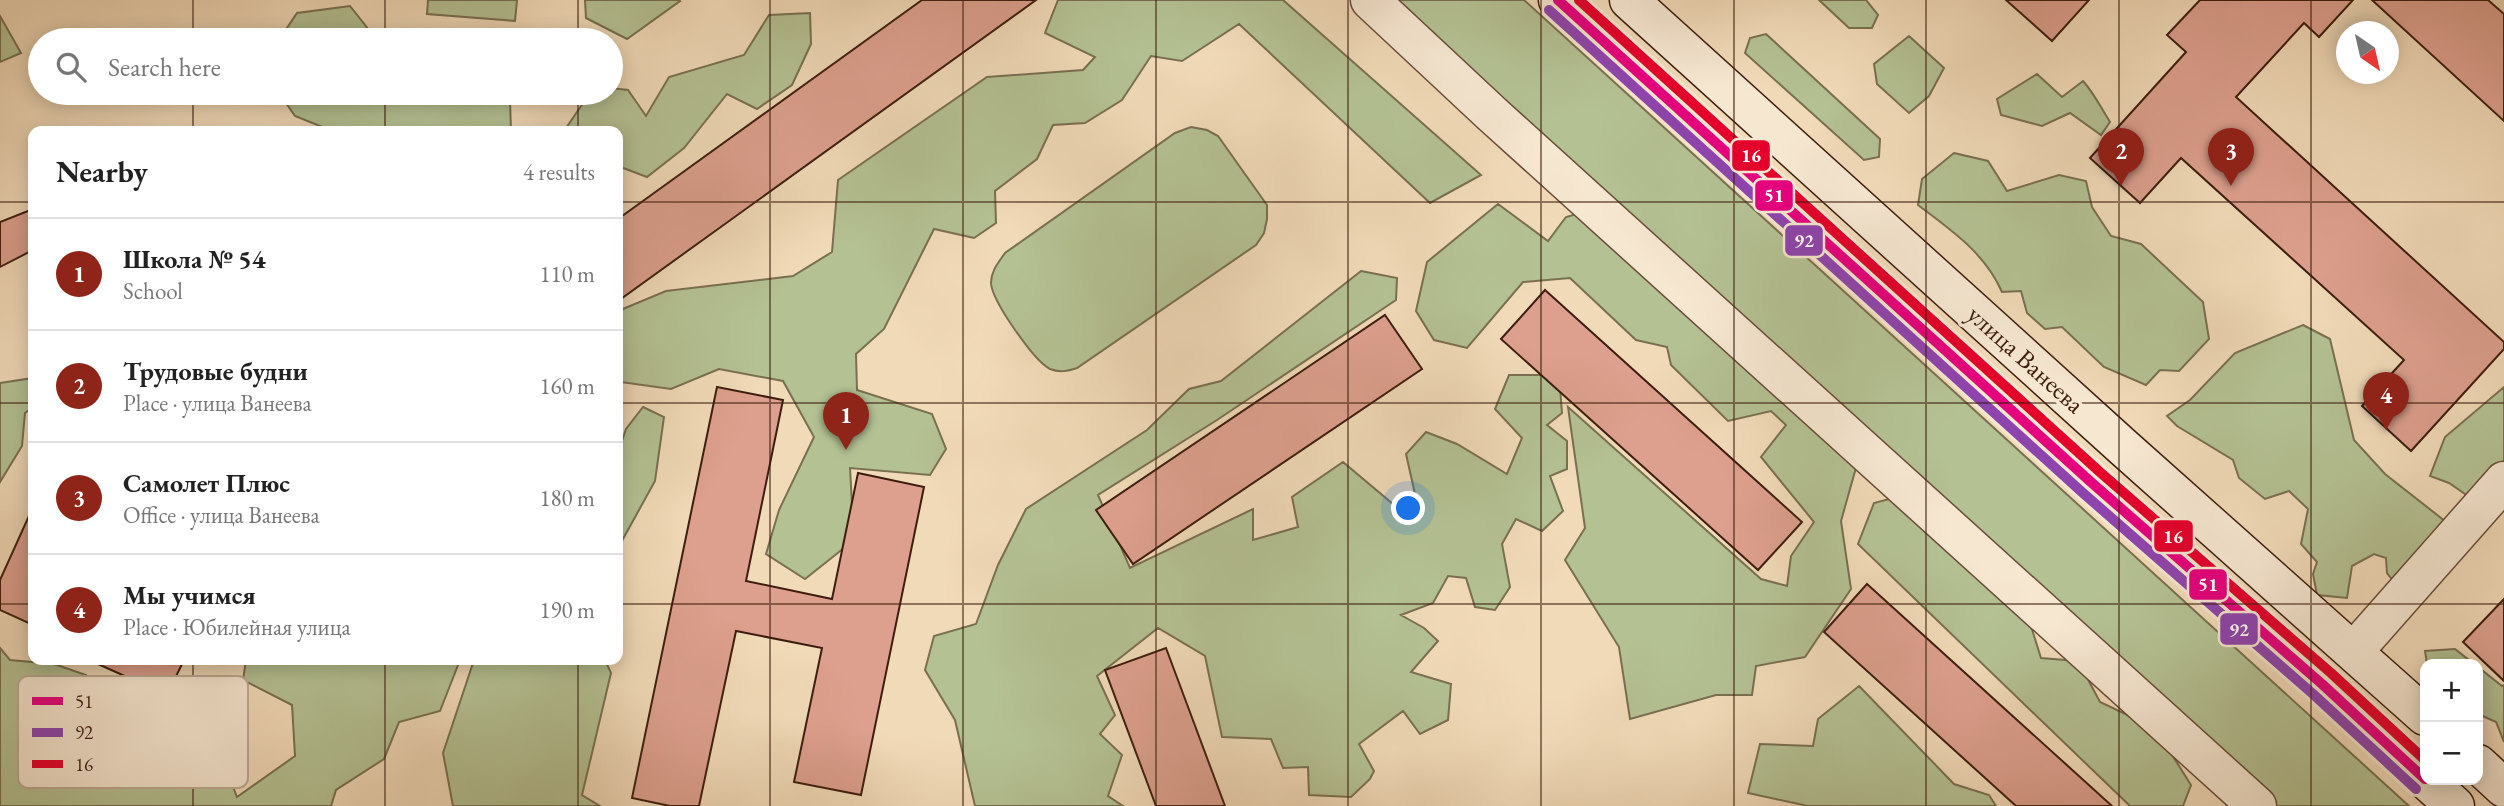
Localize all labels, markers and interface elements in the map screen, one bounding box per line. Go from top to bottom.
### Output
north arrow [2336,21,2399,84]
search box [28,28,623,105]
icon: search [52,48,90,86]
text: Search here [108,50,221,84]
pin: 2 [2098,128,2144,186]
pin: 3 [2208,128,2254,186]
line badge: 16 [1731,139,1771,172]
text: 16 [1741,143,1761,168]
text: Nearby [56,152,148,191]
text: 4 results [523,157,595,187]
line badge: 51 [1754,179,1794,212]
text: 51 [1764,183,1784,208]
line badge: 92 [1784,224,1824,257]
text: 92 [1794,228,1814,253]
text: Школа № 54 [123,242,266,276]
text: 1 [73,259,85,289]
text: 110 m [539,259,595,289]
text: School [123,276,183,306]
street label: улица Ванеева [1960,297,2092,421]
text: Трудовые будни [123,354,308,388]
text: 2 [73,371,85,401]
text: 160 m [539,371,595,401]
pin: 4 [2363,372,2409,430]
text: Place · улица Ванеева [123,388,312,418]
pin: 1 [823,392,869,450]
text: Самолет Плюс [123,466,290,500]
text: 3 [73,483,85,513]
text: 180 m [539,483,595,513]
your location [1391,491,1425,525]
text: Office · улица Ванеева [123,500,320,530]
line badge: 16 [2153,519,2194,553]
text: 16 [2163,524,2183,549]
line badge: 51 [2188,568,2228,601]
text: 51 [2198,572,2218,597]
text: Мы учимся [123,578,256,612]
text: 4 [73,595,85,625]
text: 190 m [539,595,595,625]
text: Place · Юбилейная улица [123,612,351,642]
line badge: 92 [2219,612,2259,646]
text: 92 [2229,617,2249,642]
map controls [2420,659,2483,785]
button: + [2420,659,2483,722]
legend [18,676,248,788]
text: 51 [75,689,93,714]
text: 92 [75,720,93,745]
button: − [2420,722,2483,785]
text: 16 [75,752,93,777]

